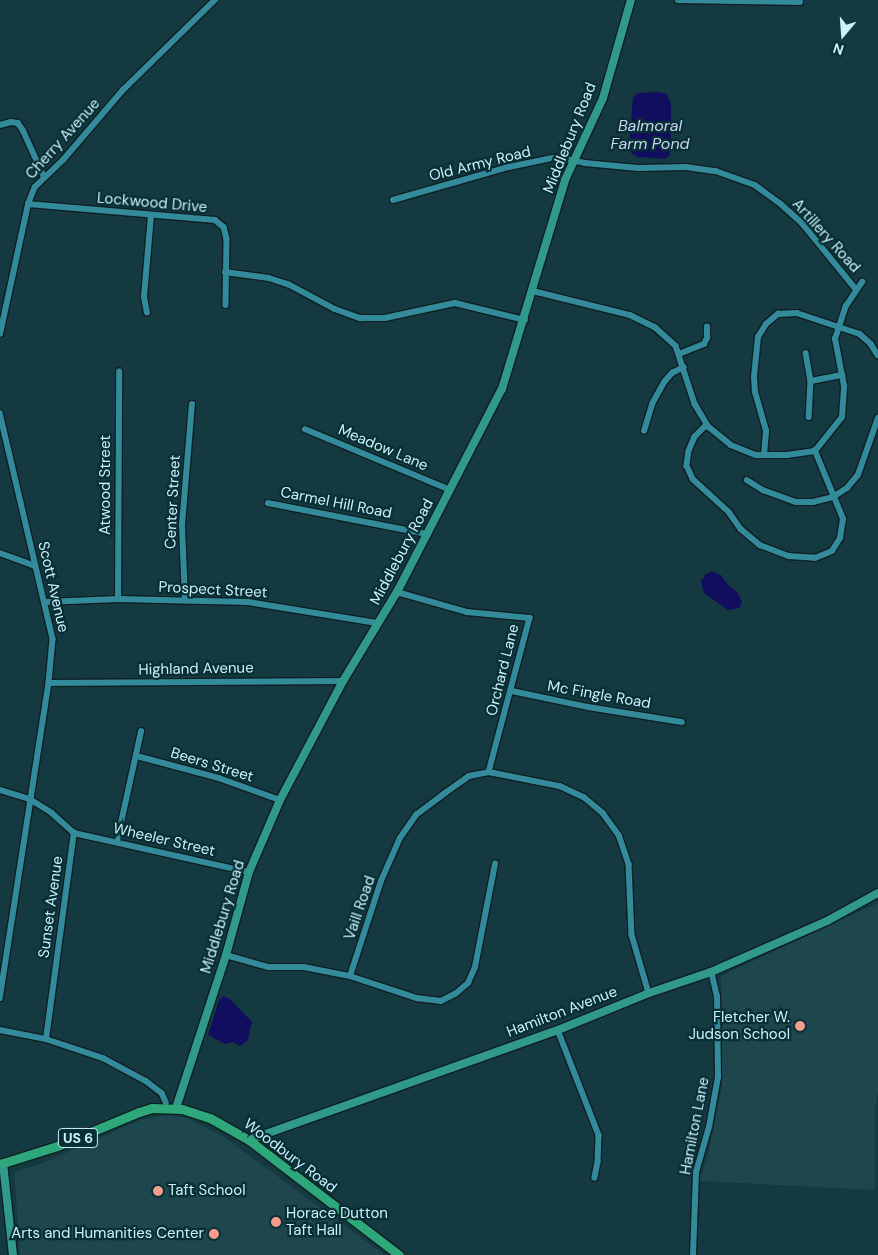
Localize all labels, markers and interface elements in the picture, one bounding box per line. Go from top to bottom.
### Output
north arrow [818,10,868,60]
text: N [831,39,846,59]
street label: Middlebury Road [540,80,600,196]
street label: Cherry Avenue [22,95,104,183]
water label: Balmoral Farm Pond [610,116,690,154]
street label: Old Army Road [427,143,533,185]
street label: Lockwood Drive [96,189,208,217]
street label: Artillery Road [788,195,864,277]
street label: Meadow Lane [335,421,431,475]
street label: Atwood Street [97,435,115,535]
street label: Center Street [162,455,184,549]
street label: Carmel Hill Road [279,483,393,523]
street label: Middlebury Road [366,496,438,608]
street label: Scott Avenue [34,540,72,634]
street label: Prospect Street [158,578,268,602]
street label: Orchard Lane [483,622,523,718]
street label: Highland Avenue [138,659,254,679]
street label: Mc Fingle Road [546,677,652,713]
street label: Beers Street [168,744,256,786]
street label: Wheeler Street [111,820,217,860]
street label: Sunset Avenue [35,855,67,959]
street label: Middlebury Road [197,858,249,976]
street label: Vaill Road [341,874,379,942]
street label: Hamilton Avenue [504,983,620,1041]
place label: Fletcher W. Judson School [688,1008,790,1043]
marker: Fletcher W. Judson School [794,1020,806,1032]
street label: Hamilton Lane [677,1076,713,1176]
street label: Woodbury Road [240,1115,340,1197]
road number: US 6 [57,1126,99,1150]
place label: Taft School [168,1182,245,1200]
marker: Taft School [152,1185,164,1197]
place label: Horace Dutton Taft Hall [286,1204,388,1239]
marker: Horace Dutton Taft Hall [270,1216,282,1228]
place label: Arts and Humanities Center [11,1225,204,1243]
marker: Arts and Humanities Center [208,1228,220,1240]

